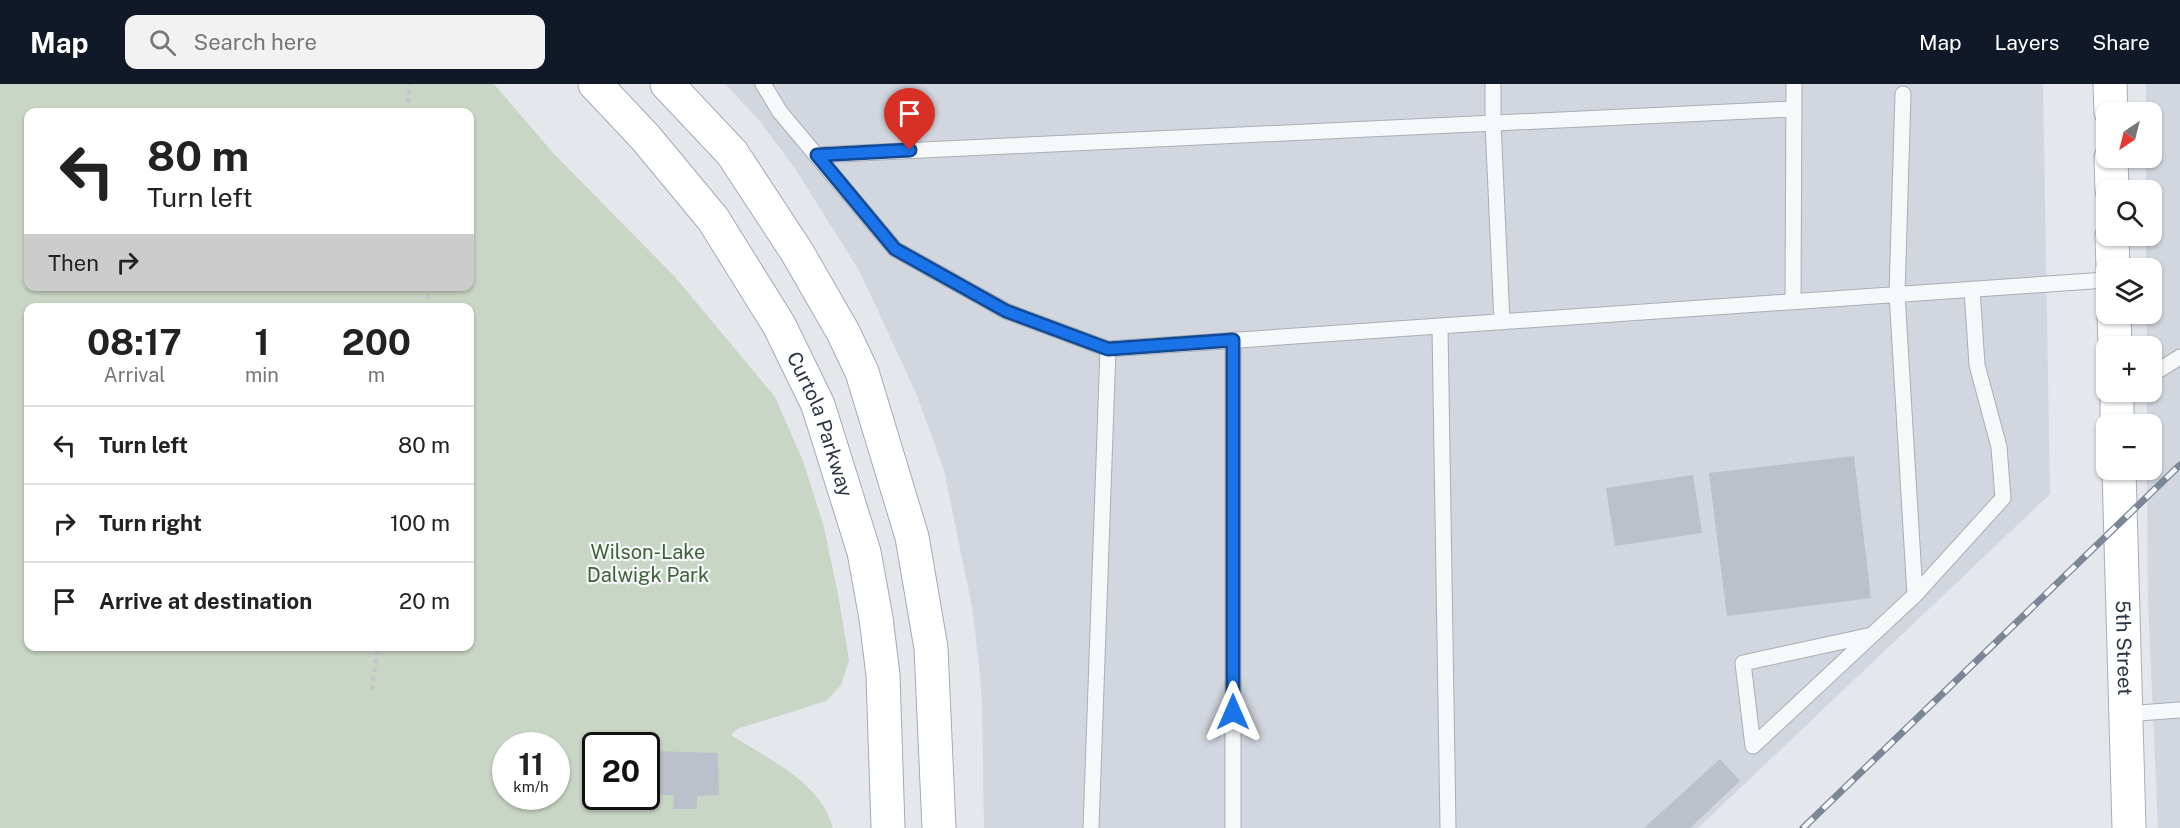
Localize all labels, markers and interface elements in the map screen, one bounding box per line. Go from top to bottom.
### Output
search box [125,15,545,69]
text: Map [30,26,89,59]
icon: search [146,26,179,59]
text: Search here [194,29,317,55]
text: Map [1919,30,1962,55]
text: Layers [1995,30,2059,55]
text: Share [2092,30,2150,55]
pin [884,88,935,150]
icon: arrive [893,97,926,130]
north arrow [2096,102,2162,168]
map controls [2096,102,2162,480]
text: 80 m [147,131,249,180]
icon: left [48,132,126,210]
button: search [2096,180,2162,246]
text: Turn left [147,181,253,213]
icon: right [111,246,144,279]
text: Then [48,250,99,276]
button: layers [2096,258,2162,324]
text: 08:17 [87,321,182,363]
text: 1 [254,321,270,363]
text: 200 [342,321,411,363]
button: + [2096,336,2162,402]
street label: Curtola Parkway [782,348,858,500]
text: Arrival [104,363,165,387]
text: min [245,363,279,387]
text: m [368,363,385,387]
button: − [2096,414,2162,480]
icon: left [48,429,81,462]
text: Turn left [99,432,188,458]
text: 80 m [398,432,450,458]
icon: right [48,507,81,540]
text: Turn right [99,510,202,536]
text: 100 m [390,510,450,536]
park label: Wilson-Lake Dalwigk Park [587,540,709,587]
icon: arrive [48,585,81,618]
text: Arrive at destination [99,588,312,614]
text: 20 m [399,588,450,614]
street label: 5th Street [2111,600,2137,696]
position arrow [1201,680,1265,744]
speed limit sign: 20 [582,732,660,810]
text: 11 [518,746,544,782]
text: km/h [513,778,549,795]

